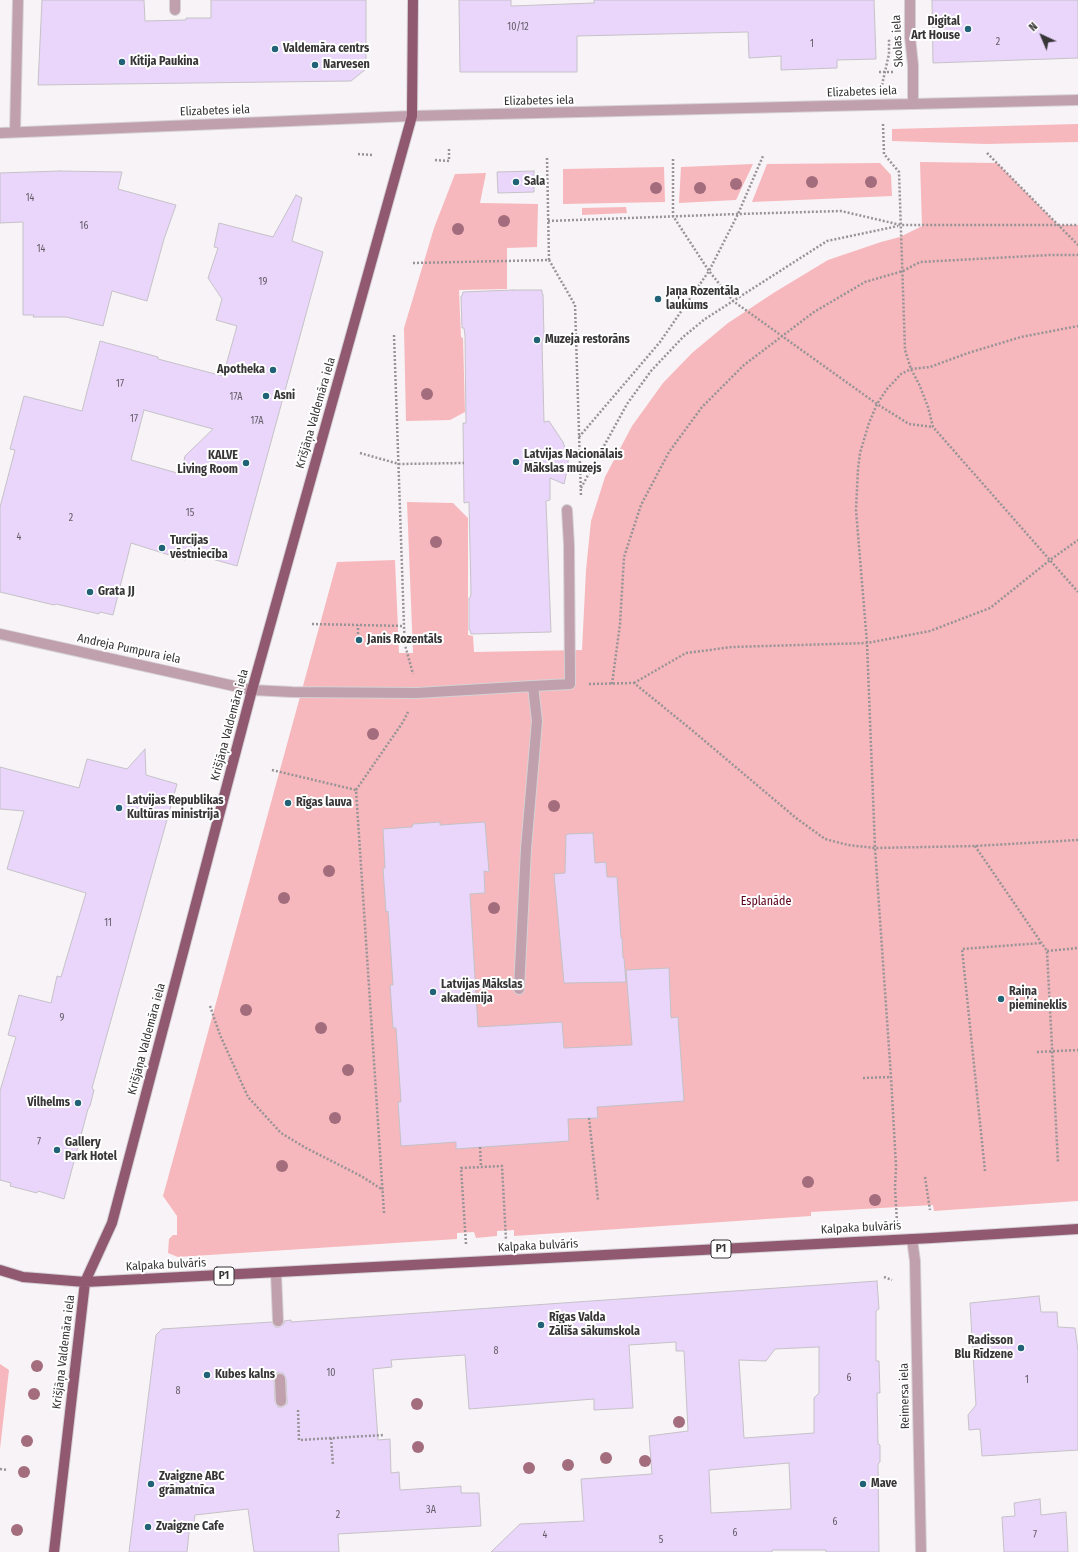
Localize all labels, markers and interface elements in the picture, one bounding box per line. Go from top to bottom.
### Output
street label: Skolas iela [889,14,907,68]
place label: Digital Art House [911,15,960,43]
north arrow [1022,16,1062,56]
text: N [1026,20,1040,34]
house number: 10/12 [507,21,529,33]
marker: Digital Art House [963,24,973,34]
house number: 2 [996,36,1000,48]
house number: 1 [810,38,814,50]
place label: Valdemāra centrs [283,42,369,56]
marker: Valdemāra centrs [270,44,280,54]
place label: Kitija Paukina [130,55,199,69]
marker: Kitija Paukina [117,57,127,67]
place label: Narvesen [323,58,370,72]
marker: Narvesen [310,60,320,70]
street label: Elizabetes iela [827,84,897,100]
street label: Elizabetes iela [504,93,574,109]
street label: Elizabetes iela [180,103,250,119]
place label: Sala [524,175,545,189]
marker: Sala [511,177,521,187]
house number: 14 [26,192,34,204]
house number: 16 [80,220,88,232]
house number: 14 [37,243,45,255]
house number: 19 [259,276,267,288]
place label: Jaņa Rozentāla laukums [666,285,739,313]
marker: Jaņa Rozentāla laukums [653,294,663,304]
place label: Muzeja restorāns [545,333,630,347]
marker: Muzeja restorāns [532,335,542,345]
street label: Krišjāņa Valdemāra iela [293,356,339,470]
place label: Apotheka [217,363,265,377]
marker: Apotheka [268,365,278,375]
house number: 17 [116,378,124,390]
place label: Asni [274,389,295,403]
house number: 17A [230,391,242,403]
marker: Asni [261,391,271,401]
house number: 17 [130,413,138,425]
house number: 17A [251,415,263,427]
place label: Latvijas Nacionālais Mākslas muzejs [524,448,623,476]
place label: KALVE Living Room [177,449,238,477]
marker: Latvijas Nacionālais Mākslas muzejs [511,457,521,467]
marker: KALVE Living Room [241,458,251,468]
house number: 15 [186,507,194,519]
house number: 2 [69,512,73,524]
house number: 4 [17,531,21,543]
place label: Turcijas vēstniecība [170,534,228,562]
marker: Turcijas vēstniecība [157,543,167,553]
place label: Grata JJ [98,585,135,599]
marker: Grata JJ [85,587,95,597]
street label: Andreja Pumpura iela [76,631,182,667]
place label: Janis Rozentāls [367,633,442,647]
marker: Janis Rozentāls [354,635,364,645]
street label: Krišjāņa Valdemāra iela [208,668,252,782]
place label: Latvijas Republikas Kultūras ministrija [127,794,224,822]
place label: Rīgas lauva [296,796,352,810]
marker: Rīgas lauva [283,798,293,808]
marker: Latvijas Republikas Kultūras ministrija [114,803,124,813]
park label: Esplanāde [741,895,791,909]
house number: 11 [104,917,112,929]
place label: Latvijas Mākslas akadēmija [441,978,522,1006]
street label: Krišjāņa Valdemāra iela [125,982,169,1096]
place label: Raiņa piemineklis [1009,985,1067,1013]
marker: Latvijas Mākslas akadēmija [428,987,438,997]
marker: Raiņa piemineklis [996,994,1006,1004]
house number: 9 [60,1012,64,1024]
place label: Vilhelms [27,1096,70,1110]
marker: Vilhelms [73,1098,83,1108]
house number: 7 [37,1136,41,1148]
place label: Gallery Park Hotel [65,1136,117,1164]
marker: Gallery Park Hotel [52,1145,62,1155]
street label: Kalpaka bulvāris [820,1219,902,1237]
street label: Kalpaka bulvāris [497,1237,579,1255]
road number: P1 [711,1240,731,1258]
street label: Kalpaka bulvāris [125,1256,207,1274]
road number: P1 [214,1267,234,1285]
street label: Krišjāņa Valdemāra iela [50,1294,78,1410]
place label: Rīgas Valda Zālīša sākumskola [549,1311,640,1339]
marker: Rīgas Valda Zālīša sākumskola [536,1320,546,1330]
place label: Radisson Blu Rīdzene [955,1334,1013,1362]
marker: Radisson Blu Rīdzene [1016,1343,1026,1353]
house number: 8 [494,1345,498,1357]
street label: Reimersa iela [897,1363,913,1429]
house number: 10 [326,1367,336,1379]
place label: Kubes kalns [215,1368,275,1382]
marker: Kubes kalns [202,1370,212,1380]
house number: 6 [847,1372,851,1384]
house number: 1 [1025,1374,1029,1386]
house number: 8 [176,1385,180,1397]
place label: Zvaigzne ABC grāmatnīca [159,1470,224,1498]
place label: Mave [871,1477,897,1491]
marker: Zvaigzne ABC grāmatnīca [146,1479,156,1489]
marker: Mave [858,1479,868,1489]
house number: 3A [426,1504,436,1516]
house number: 2 [336,1509,340,1521]
house number: 6 [833,1516,837,1528]
place label: Zvaigzne Cafe [156,1520,224,1534]
marker: Zvaigzne Cafe [143,1522,153,1532]
house number: 6 [733,1527,737,1539]
house number: 4 [543,1529,547,1541]
house number: 7 [1033,1529,1037,1541]
house number: 5 [659,1534,663,1546]

